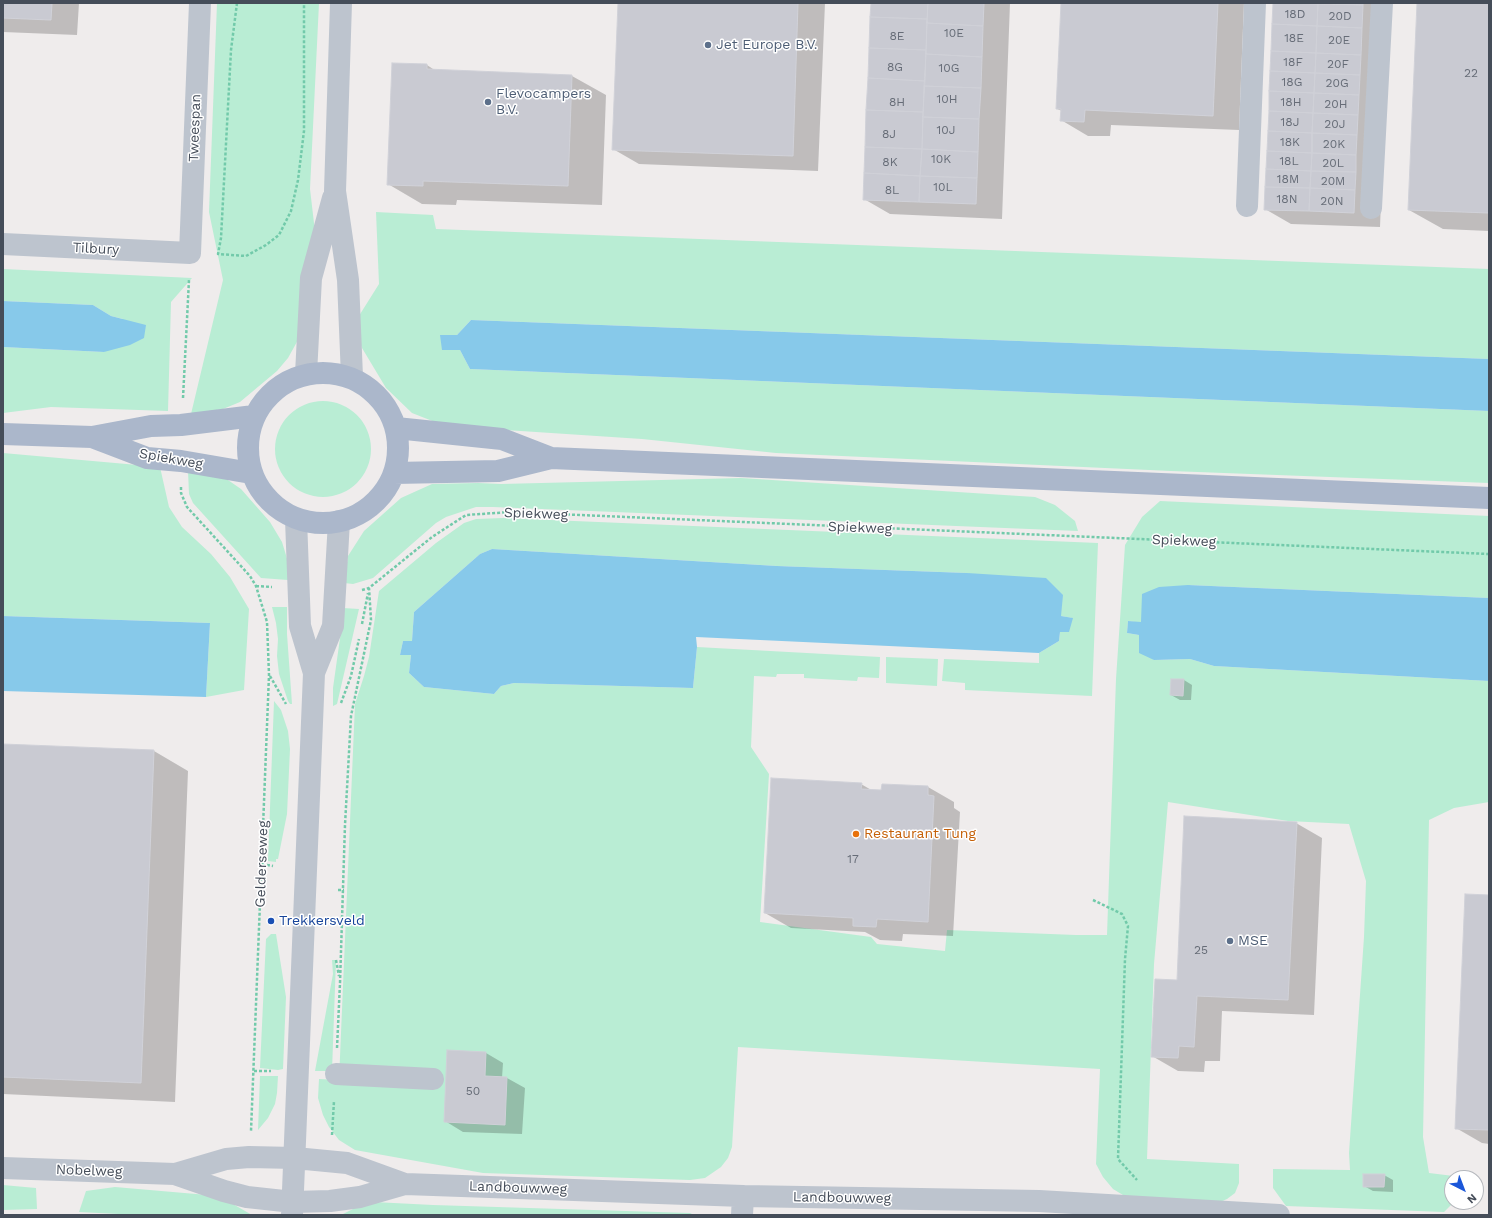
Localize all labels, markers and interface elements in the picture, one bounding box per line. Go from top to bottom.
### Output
house number: 18D [1285,7,1305,21]
house number: 20D [1328,9,1352,23]
house number: 10E [944,26,964,40]
house number: 8E [889,29,905,43]
house number: 18E [1284,31,1304,45]
house number: 20E [1328,33,1350,47]
place label: Jet Europe B.V. [716,37,818,53]
marker: Jet Europe B.V. [703,40,713,50]
house number: 18F [1283,55,1303,69]
house number: 20F [1327,57,1349,71]
house number: 8G [887,60,903,74]
house number: 10G [939,61,959,75]
house number: 22 [1464,66,1478,80]
house number: 18G [1282,75,1302,89]
house number: 20G [1325,76,1349,90]
place label: Flevocampers B.V. [496,86,591,118]
house number: 10H [937,92,957,106]
street label: Tweespan [185,94,205,162]
house number: 8H [889,95,905,109]
house number: 18H [1281,95,1301,109]
marker: Flevocampers B.V. [483,97,493,107]
house number: 20H [1324,97,1348,111]
house number: 18J [1281,115,1299,129]
house number: 20J [1324,117,1346,131]
house number: 10J [937,123,955,137]
house number: 8J [882,127,896,141]
house number: 18K [1280,135,1300,149]
house number: 20K [1323,137,1345,151]
house number: 10K [931,152,951,166]
house number: 18L [1279,154,1299,168]
house number: 8K [882,155,898,169]
house number: 20L [1322,156,1344,170]
house number: 18M [1277,172,1299,186]
house number: 20M [1321,174,1345,188]
house number: 10L [933,180,953,194]
house number: 8L [885,183,899,197]
house number: 18N [1277,192,1297,206]
house number: 20N [1320,194,1344,208]
street label: Tilbury [72,239,120,259]
street label: Spiekweg [138,445,204,473]
street label: Spiekweg [504,504,568,524]
street label: Spiekweg [828,518,892,538]
street label: Spiekweg [1152,531,1216,551]
street label: Gelderseweg [252,820,272,908]
place label: Restaurant Tung [864,826,976,842]
marker: Restaurant Tung [851,829,861,839]
house number: 17 [847,852,859,866]
place label: Trekkersveld [279,913,365,929]
marker: Trekkersveld [266,916,276,926]
place label: MSE [1238,933,1268,949]
marker: MSE [1225,936,1235,946]
house number: 25 [1194,943,1208,957]
house number: 50 [466,1084,480,1098]
street label: Nobelweg [55,1161,123,1181]
north arrow [1444,1170,1484,1210]
street label: Landbouwweg [469,1178,567,1198]
street label: Landbouwweg [793,1189,891,1207]
text: N [1464,1191,1479,1206]

